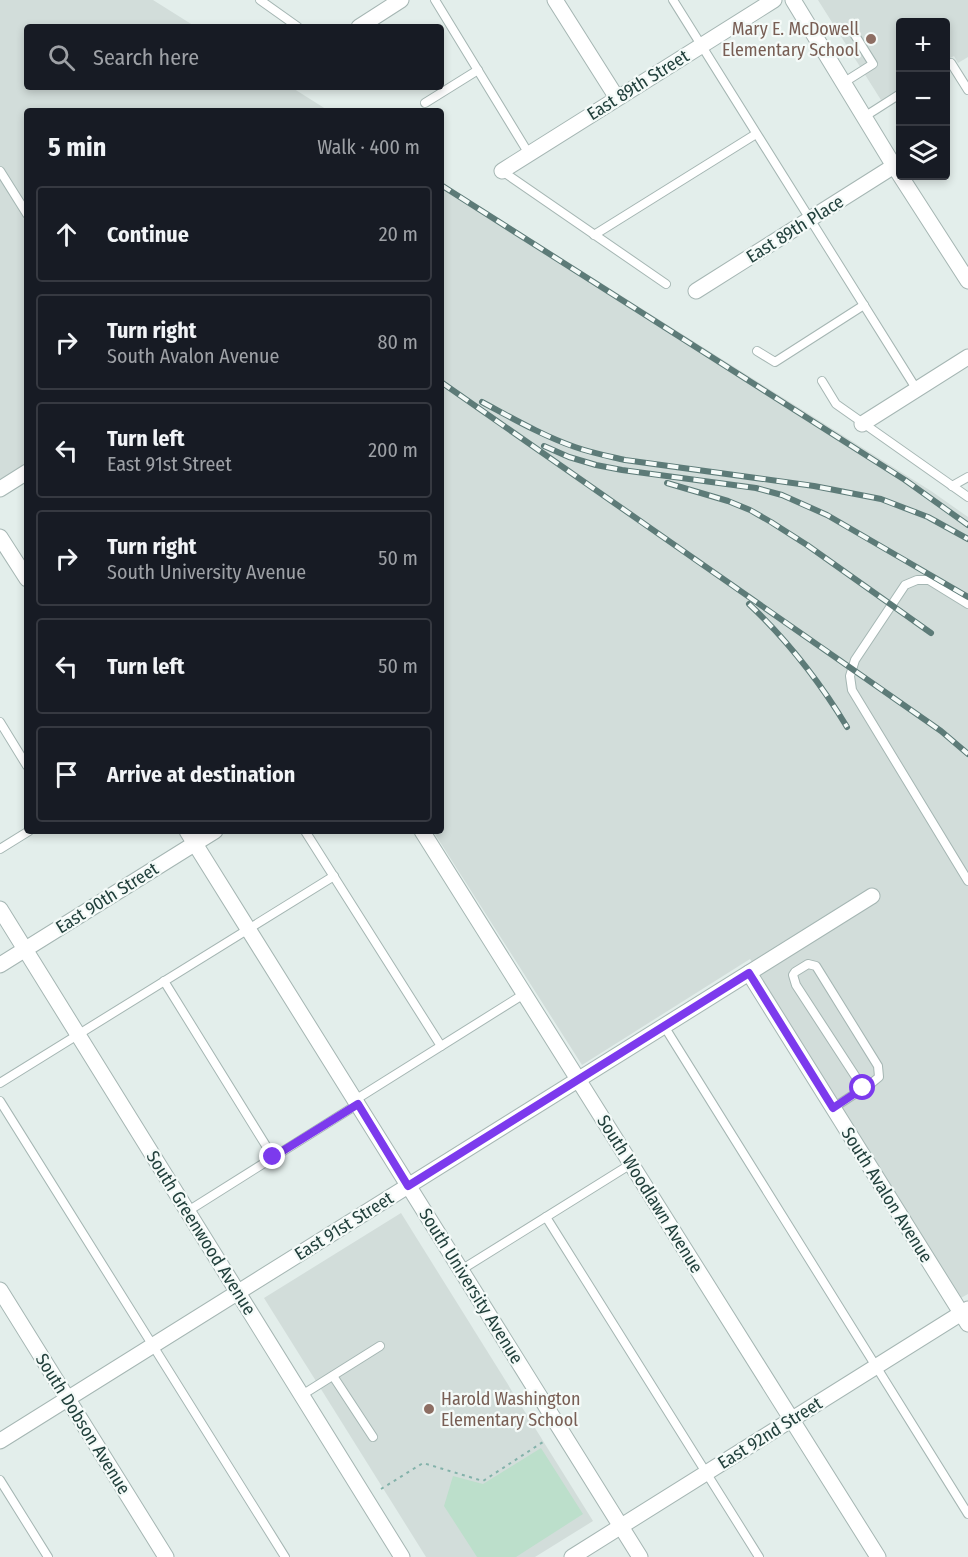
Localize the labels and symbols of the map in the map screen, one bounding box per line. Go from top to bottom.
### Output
place label: Mary E. McDowell Elementary School [722,18,859,61]
marker: Mary E. McDowell Elementary School [864,32,878,46]
street label: East 89th Street [583,45,693,125]
street label: East 89th Place [742,190,848,268]
street label: East 90th Street [52,858,162,938]
route start [849,1074,875,1100]
street label: South Woodlawn Avenue [592,1111,708,1277]
street label: South Avalon Avenue [837,1123,938,1267]
route end [259,1143,285,1169]
street label: South Greenwood Avenue [141,1147,261,1319]
street label: East 91st Street [291,1187,398,1265]
street label: South University Avenue [414,1204,528,1368]
street label: South Dobson Avenue [31,1350,135,1499]
place label: Harold Washington Elementary School [441,1388,580,1431]
street label: East 92nd Street [714,1392,826,1474]
marker: Harold Washington Elementary School [422,1402,436,1416]

